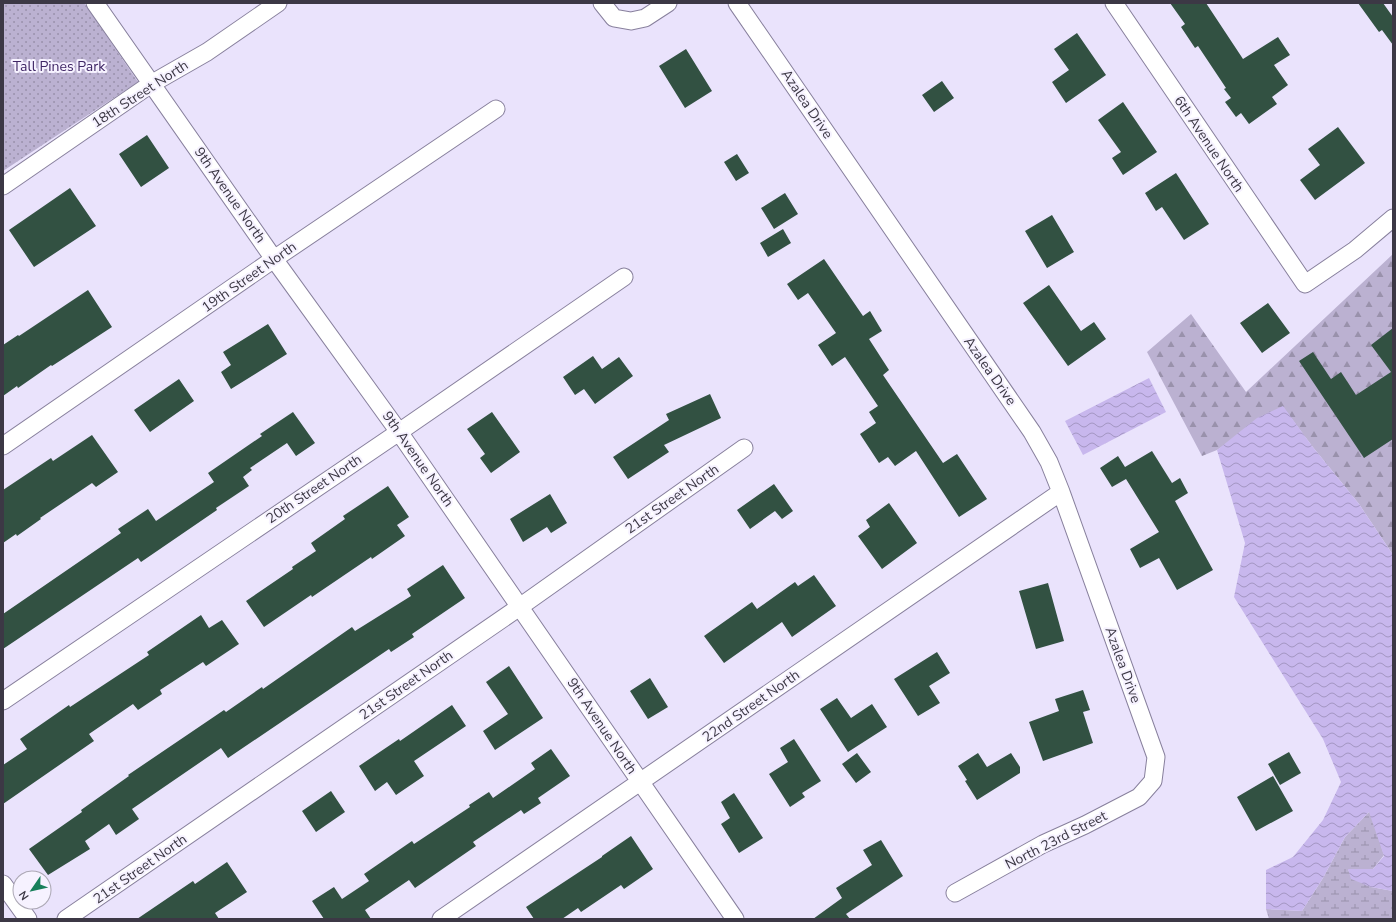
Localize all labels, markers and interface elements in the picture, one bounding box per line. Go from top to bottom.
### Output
street label: 18th Street North [88,56,192,132]
park label: Tall Pines Park [13,57,106,76]
street label: Azalea Drive [777,66,837,142]
street label: 6th Avenue North [1170,92,1248,196]
street label: 9th Avenue North [190,143,270,247]
street label: 19th Street North [198,237,300,317]
street label: Azalea Drive [959,333,1021,409]
street label: 9th Avenue North [378,407,458,511]
street label: 20th Street North [262,450,366,528]
street label: 21st Street North [621,460,723,538]
street label: Azalea Drive [1100,624,1146,706]
street label: 21st Street North [355,646,457,724]
street label: 22nd Street North [699,665,803,747]
street label: 9th Avenue North [563,674,641,778]
street label: North 23rd Street [1002,806,1110,874]
street label: 21st Street North [89,830,191,908]
north arrow [12,870,52,910]
text: N [16,888,33,903]

